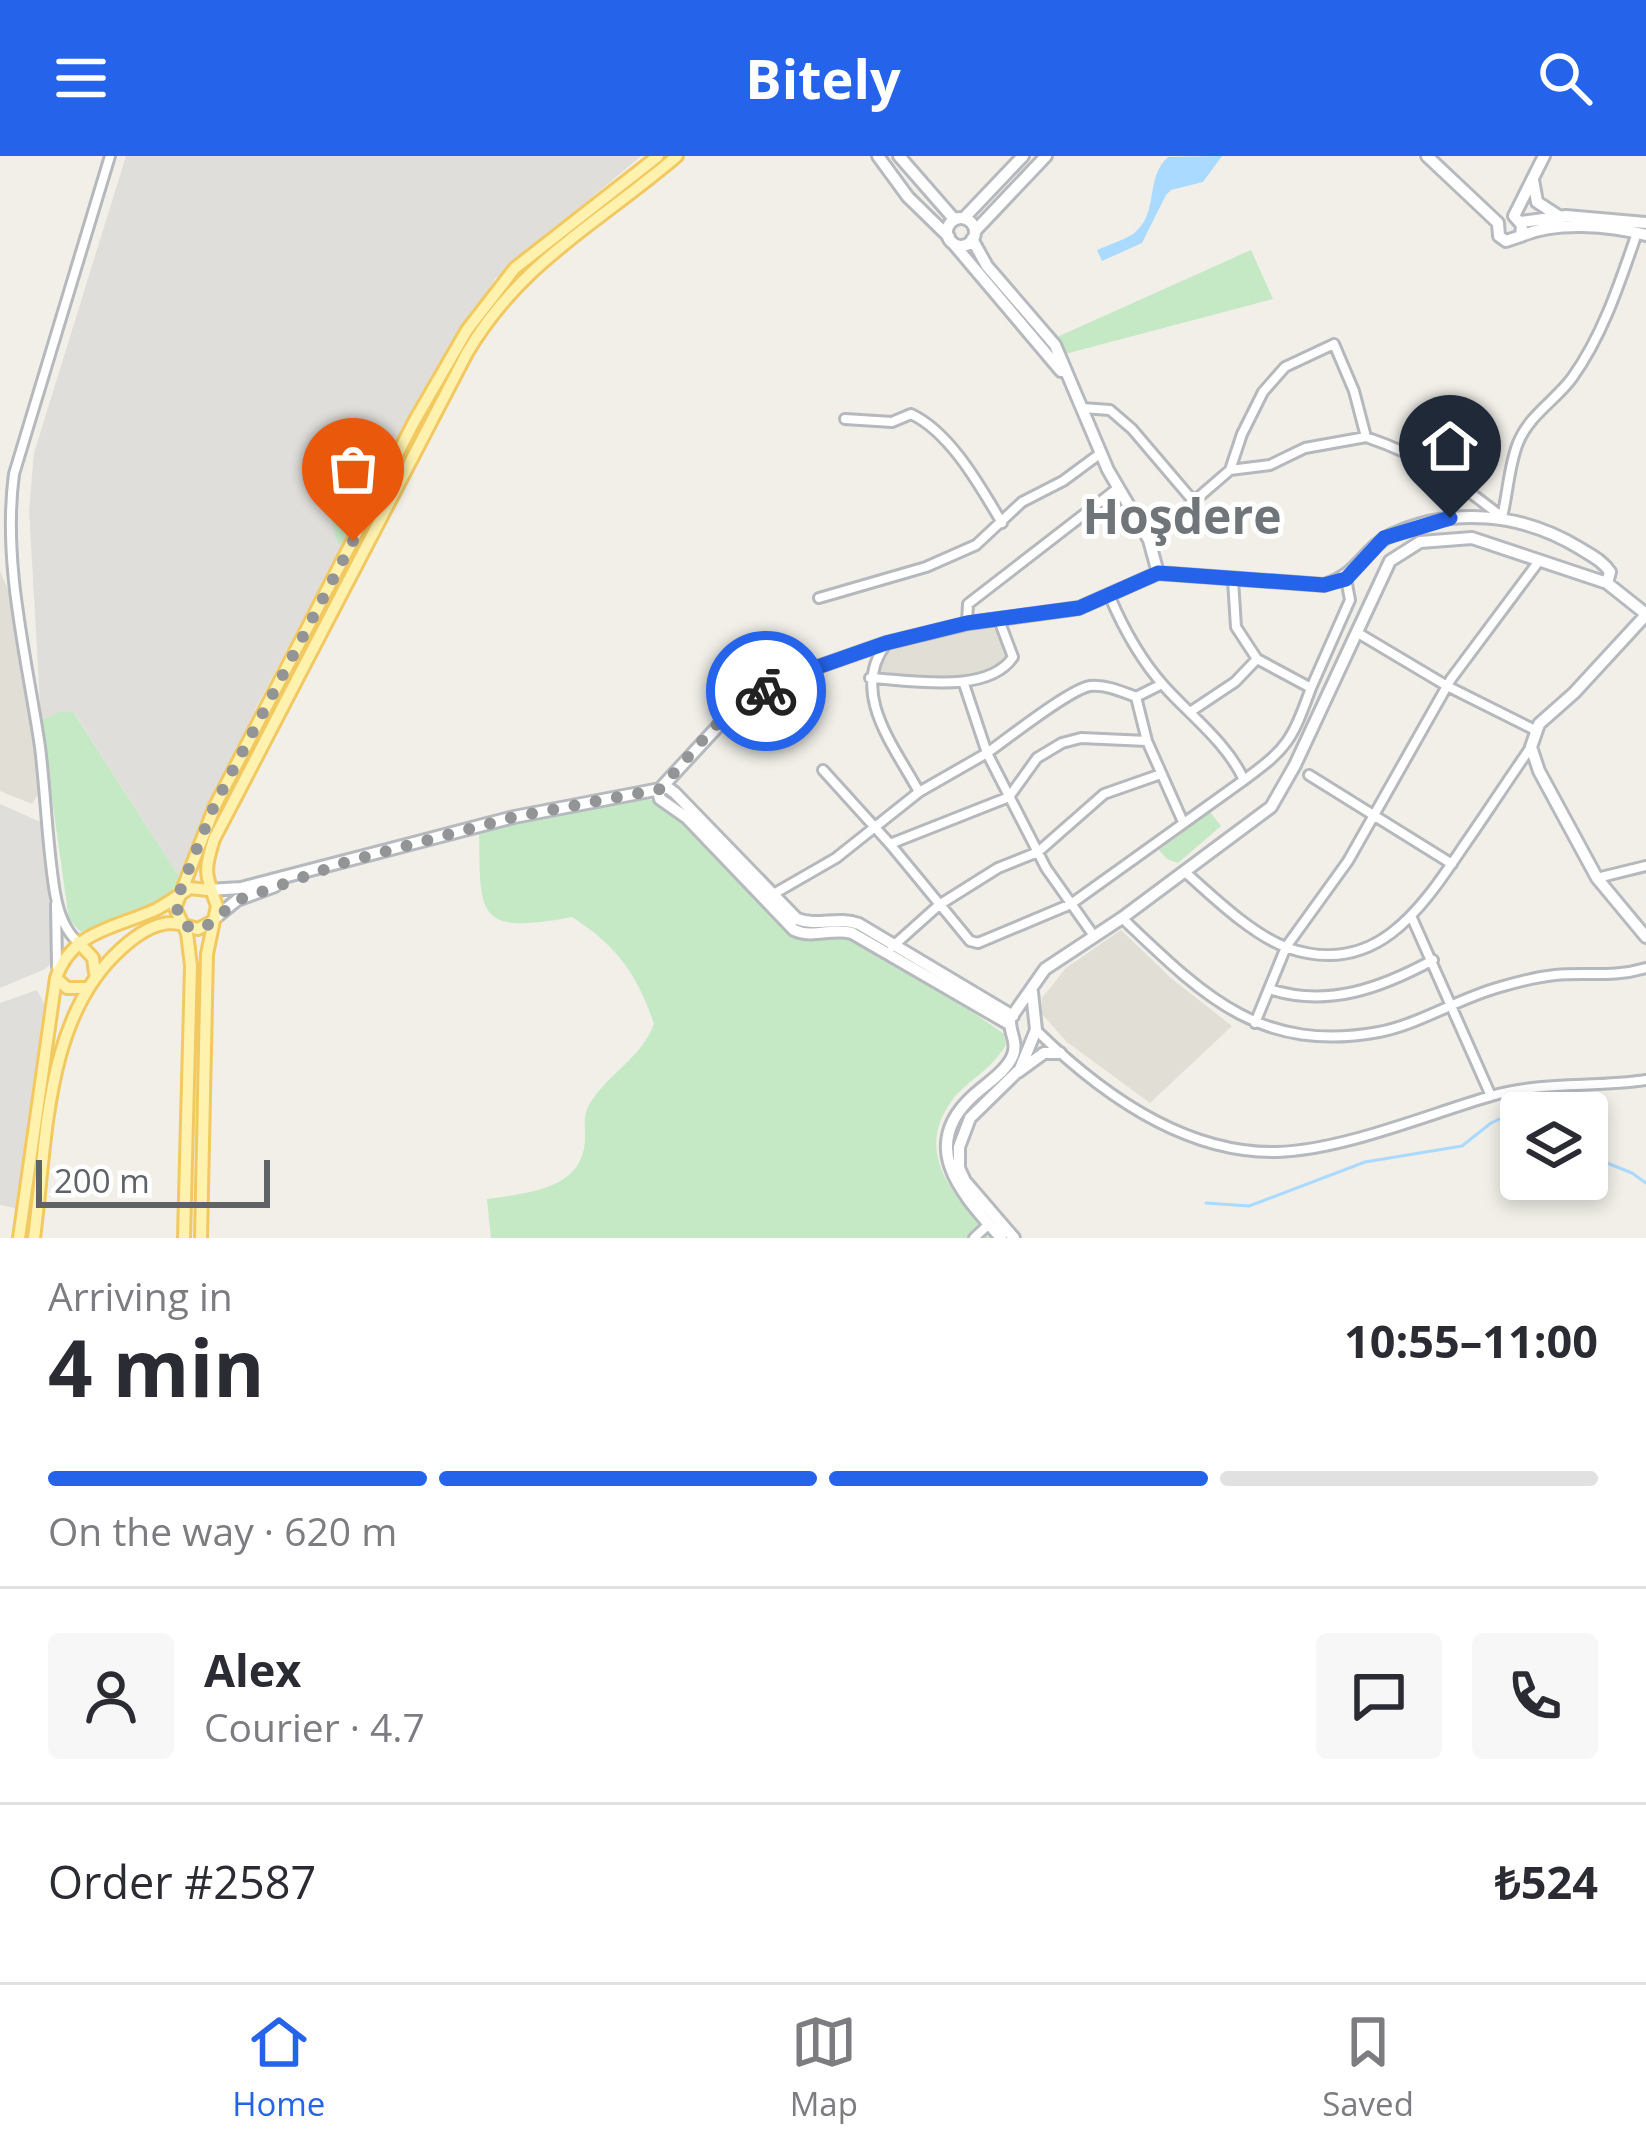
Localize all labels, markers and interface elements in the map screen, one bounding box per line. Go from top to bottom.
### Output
text: Bitely [745,41,901,115]
icon: menu [48,45,114,111]
icon: search [1532,45,1598,111]
pin [1399,395,1501,518]
icon: home [1417,413,1483,479]
pin [302,418,404,541]
icon: bag [320,436,386,502]
district label: Hoşdere [1082,483,1282,548]
courier [706,631,826,751]
icon: bike [733,658,799,724]
map controls [1500,1092,1608,1200]
button: layers [1500,1092,1608,1200]
scale bar [36,1154,270,1207]
text: 200 m [54,1158,150,1203]
text: Arriving in [48,1269,233,1322]
text: 10:55–11:00 [1344,1310,1598,1371]
text: 4 min [48,1314,265,1420]
text: On the way · 620 m [48,1504,397,1557]
button: person [48,1633,174,1759]
button: chat [1316,1633,1442,1759]
button: phone [1472,1633,1598,1759]
text: Alex [204,1639,301,1700]
text: Courier · 4.7 [204,1700,425,1753]
text: Order #2587 [48,1851,316,1912]
text: ₺524 [1495,1851,1598,1912]
tab: Home [232,2009,325,2126]
tab: Map [790,2009,858,2126]
tab: Saved [1322,2009,1414,2126]

